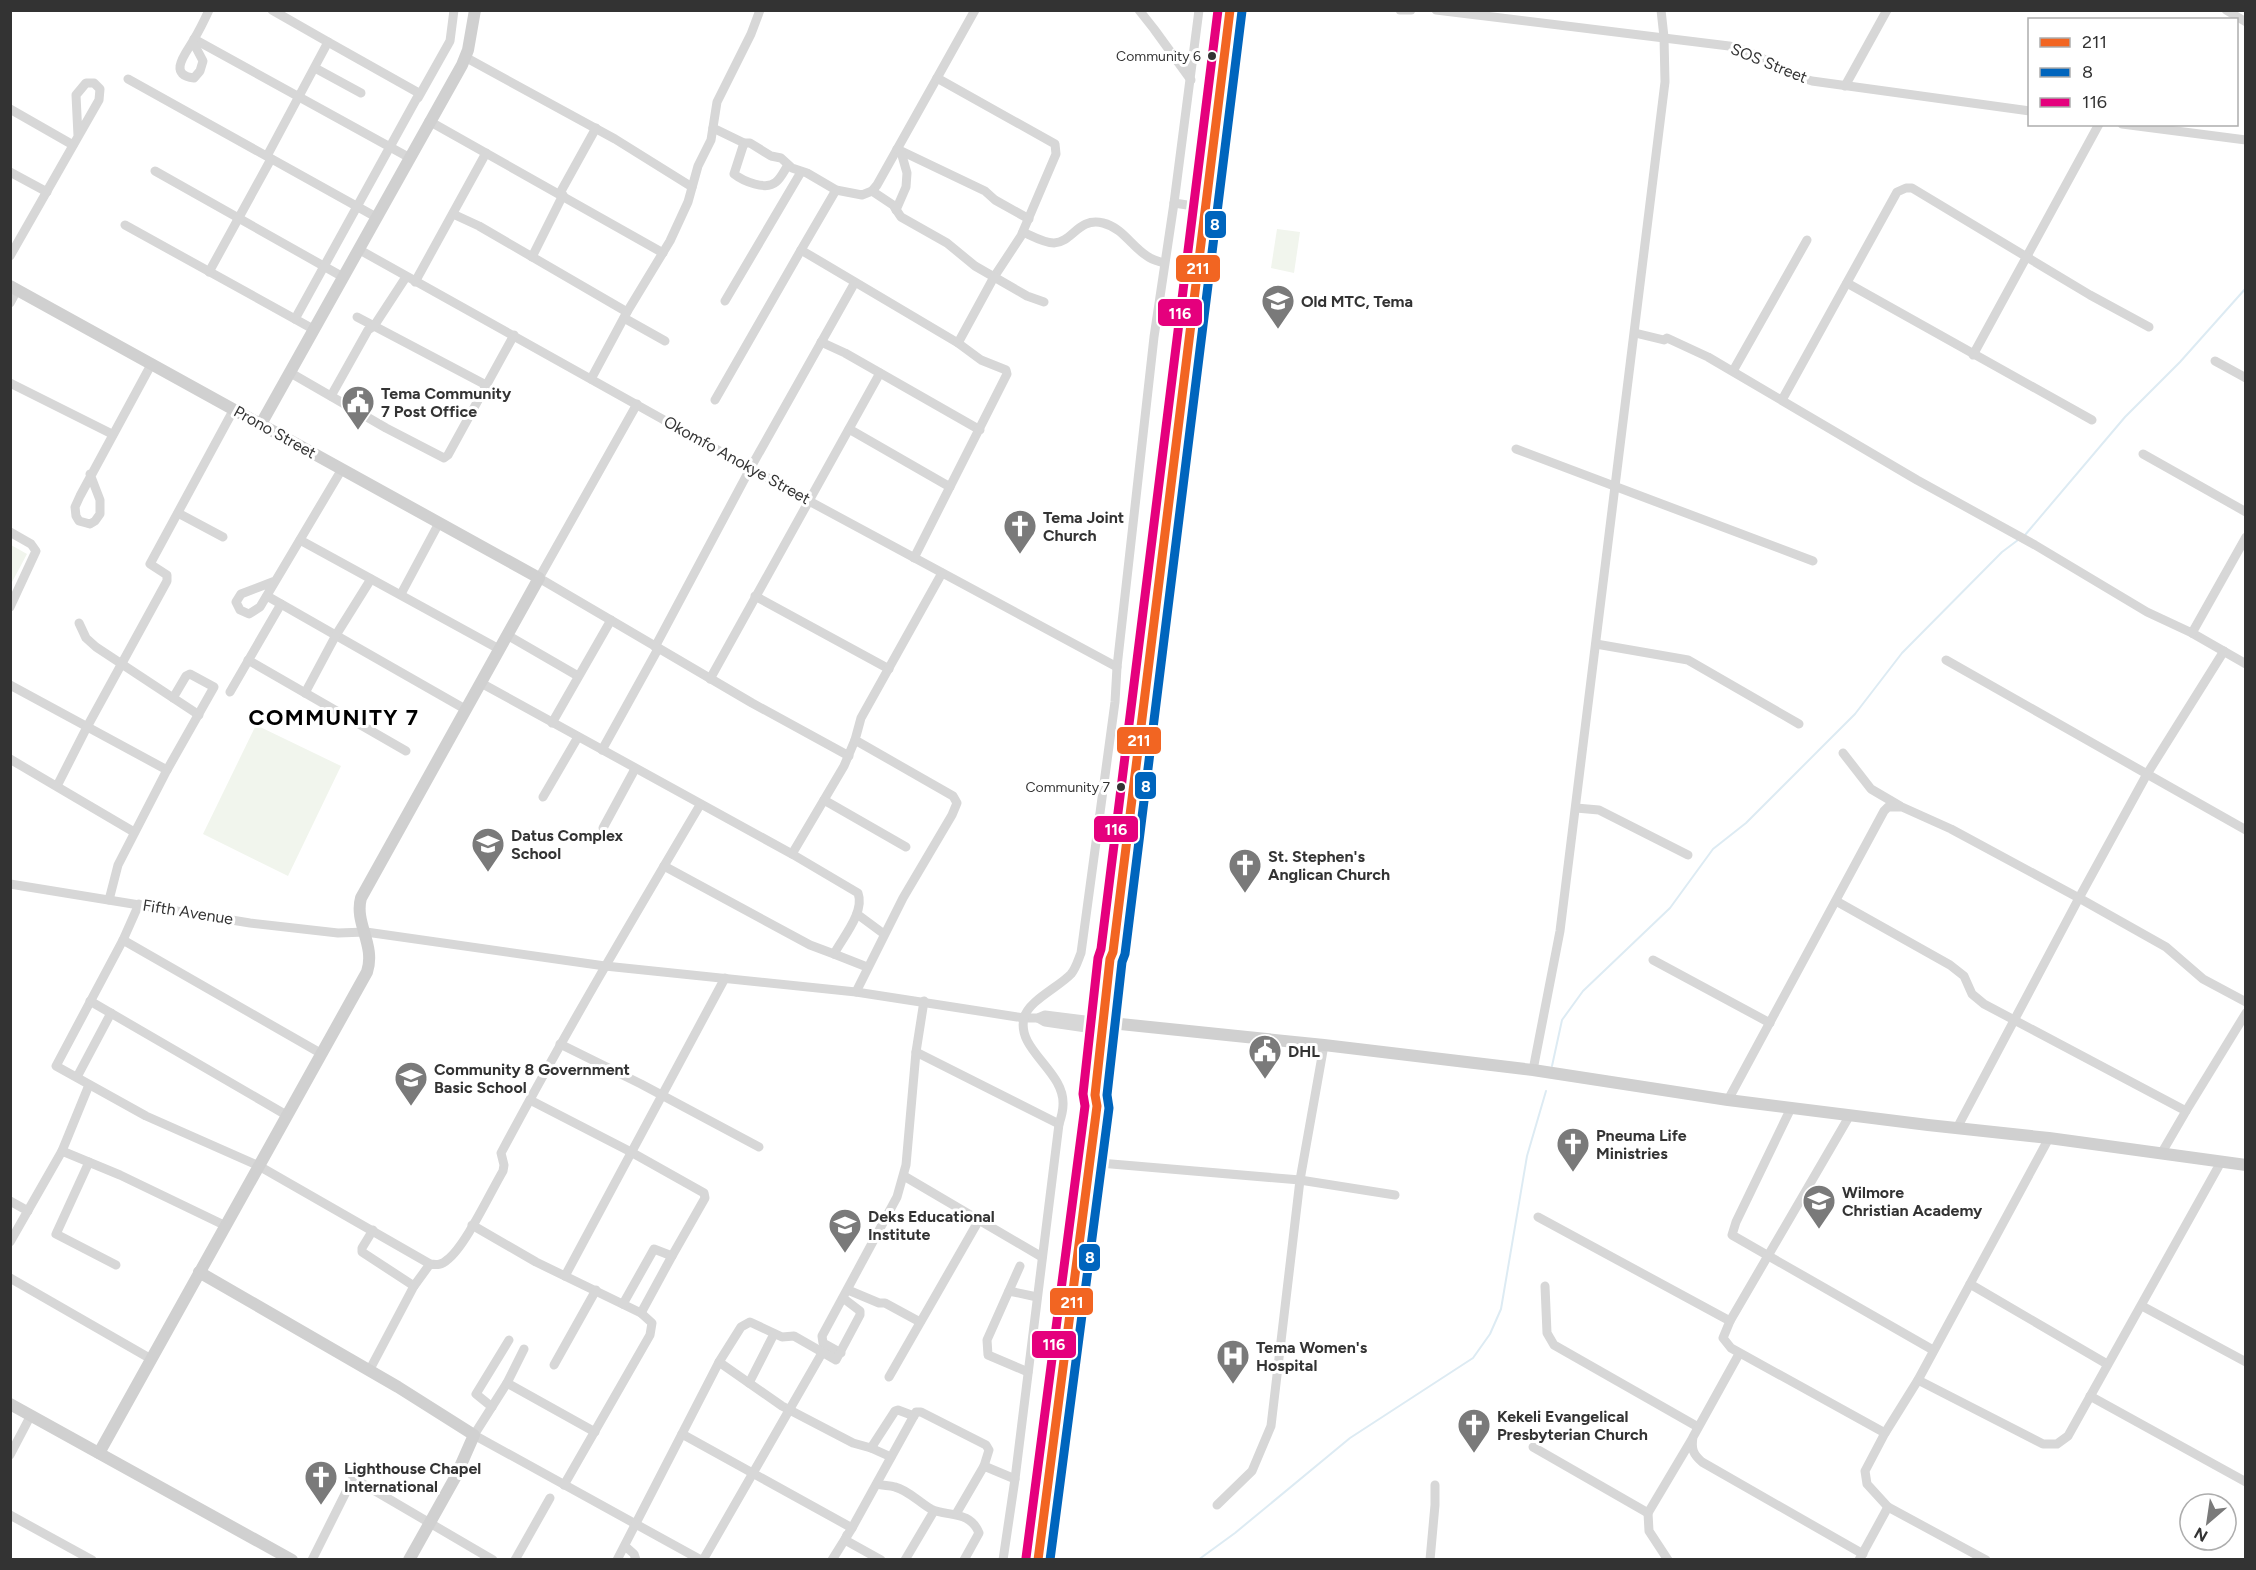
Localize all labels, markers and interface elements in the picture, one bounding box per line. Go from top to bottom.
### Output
legend [2028,18,2238,126]
text: 211 [2082,31,2107,53]
street label: SOS Street [1728,39,1810,87]
place label: Community 6 [1116,48,1201,65]
marker: Community 6 [1206,50,1218,62]
text: 8 [2082,61,2093,83]
text: 116 [2082,91,2107,113]
line badge: 8 [1204,210,1227,239]
text: 8 [1210,215,1220,234]
line badge: 211 [1175,254,1221,283]
text: 211 [1187,259,1209,278]
school or university icon: Old MTC, Tema [1260,283,1296,330]
place label: Old MTC, Tema [1301,292,1413,311]
line badge: 116 [1157,298,1203,327]
text: 116 [1169,304,1191,323]
public building icon: Tema Community 7 Post Office [340,384,376,431]
place label: Tema Community 7 Post Office [381,384,512,421]
street label: Prono Street [231,402,319,462]
street label: Okomfo Anokye Street [660,412,814,508]
church icon: Tema Joint Church [1002,508,1038,555]
place label: Tema Joint Church [1043,508,1124,545]
district label: COMMUNITY 7 [249,704,419,731]
line badge: 211 [1116,726,1162,755]
text: 211 [1128,731,1150,750]
line badge: 8 [1134,771,1157,800]
text: 8 [1141,777,1151,796]
place label: Community 7 [1025,779,1110,796]
marker: Community 7 [1115,781,1127,793]
line badge: 116 [1093,815,1139,843]
text: 116 [1105,820,1127,839]
school or university icon: Datus Complex School [470,826,506,873]
place label: Datus Complex School [511,826,623,863]
church icon: St. Stephen's Anglican Church [1227,847,1263,894]
place label: St. Stephen's Anglican Church [1268,847,1390,884]
street label: Fifth Avenue [141,895,235,929]
public building icon: DHL [1247,1033,1283,1080]
place label: DHL [1288,1042,1320,1061]
school or university icon: Community 8 Government Basic School [393,1060,429,1107]
place label: Community 8 Government Basic School [434,1060,630,1097]
church icon: Pneuma Life Ministries [1555,1126,1591,1173]
place label: Pneuma Life Ministries [1596,1126,1687,1163]
school or university icon: Wilmore Christian Academy [1801,1183,1837,1230]
place label: Wilmore Christian Academy [1842,1183,1983,1220]
school or university icon: Deks Educational Institute [827,1207,863,1254]
place label: Deks Educational Institute [868,1207,995,1244]
line badge: 8 [1078,1243,1101,1272]
text: 8 [1085,1248,1095,1267]
line badge: 211 [1049,1287,1094,1316]
text: 211 [1061,1293,1083,1312]
line badge: 116 [1031,1330,1077,1359]
text: 116 [1043,1335,1065,1354]
hospital icon: Tema Women's Hospital [1215,1338,1251,1385]
place label: Tema Women's Hospital [1256,1338,1368,1375]
church icon: Kekeli Evangelical Presbyterian Church [1456,1407,1492,1454]
place label: Kekeli Evangelical Presbyterian Church [1497,1407,1648,1444]
church icon: Lighthouse Chapel International [303,1459,339,1506]
place label: Lighthouse Chapel International [344,1459,481,1496]
north arrow [2178,1492,2238,1552]
text: N [2191,1523,2211,1546]

